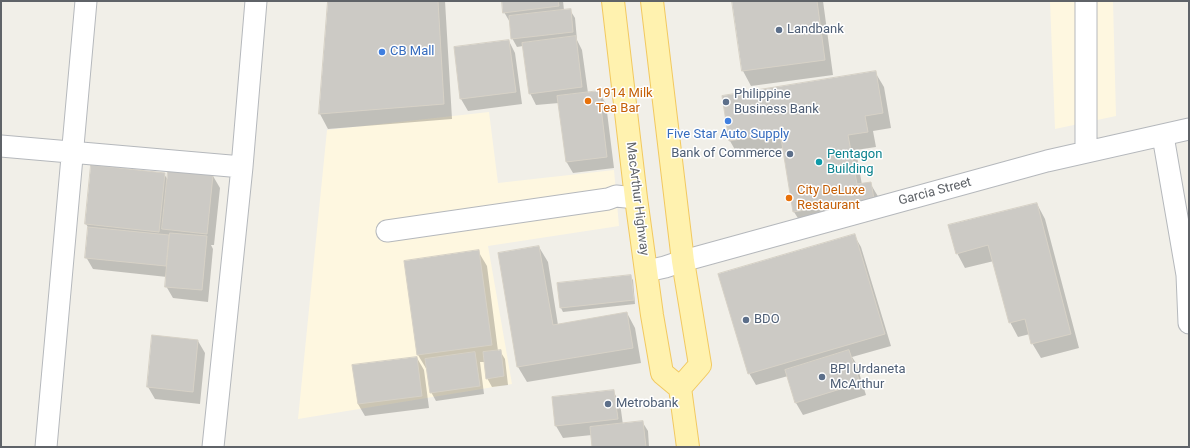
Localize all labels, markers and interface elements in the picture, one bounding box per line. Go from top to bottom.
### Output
place label: Landbank [787,22,844,38]
marker: Landbank [774,25,784,35]
place label: CB Mall [390,44,435,60]
marker: CB Mall [377,47,387,57]
place label: 1914 Milk Tea Bar [596,86,653,117]
place label: Philippine Business Bank [734,87,819,118]
marker: 1914 Milk Tea Bar [583,96,593,106]
marker: Philippine Business Bank [721,97,731,107]
marker: Five Star Auto Supply [723,116,733,126]
place label: Five Star Auto Supply [667,127,789,143]
street label: MacArthur Highway [622,141,652,257]
place label: Bank of Commerce [671,146,782,162]
place label: Pentagon Building [827,147,882,178]
marker: Bank of Commerce [785,149,795,159]
marker: Pentagon Building [814,157,824,167]
street label: Garcia Street [897,175,973,209]
place label: City DeLuxe Restaurant [797,183,865,214]
marker: City DeLuxe Restaurant [784,193,794,203]
place label: BDO [754,312,780,328]
marker: BDO [741,315,751,325]
place label: BPI Urdaneta McArthur [830,362,906,393]
marker: BPI Urdaneta McArthur [817,372,827,382]
place label: Metrobank [616,396,678,412]
marker: Metrobank [603,399,613,409]

